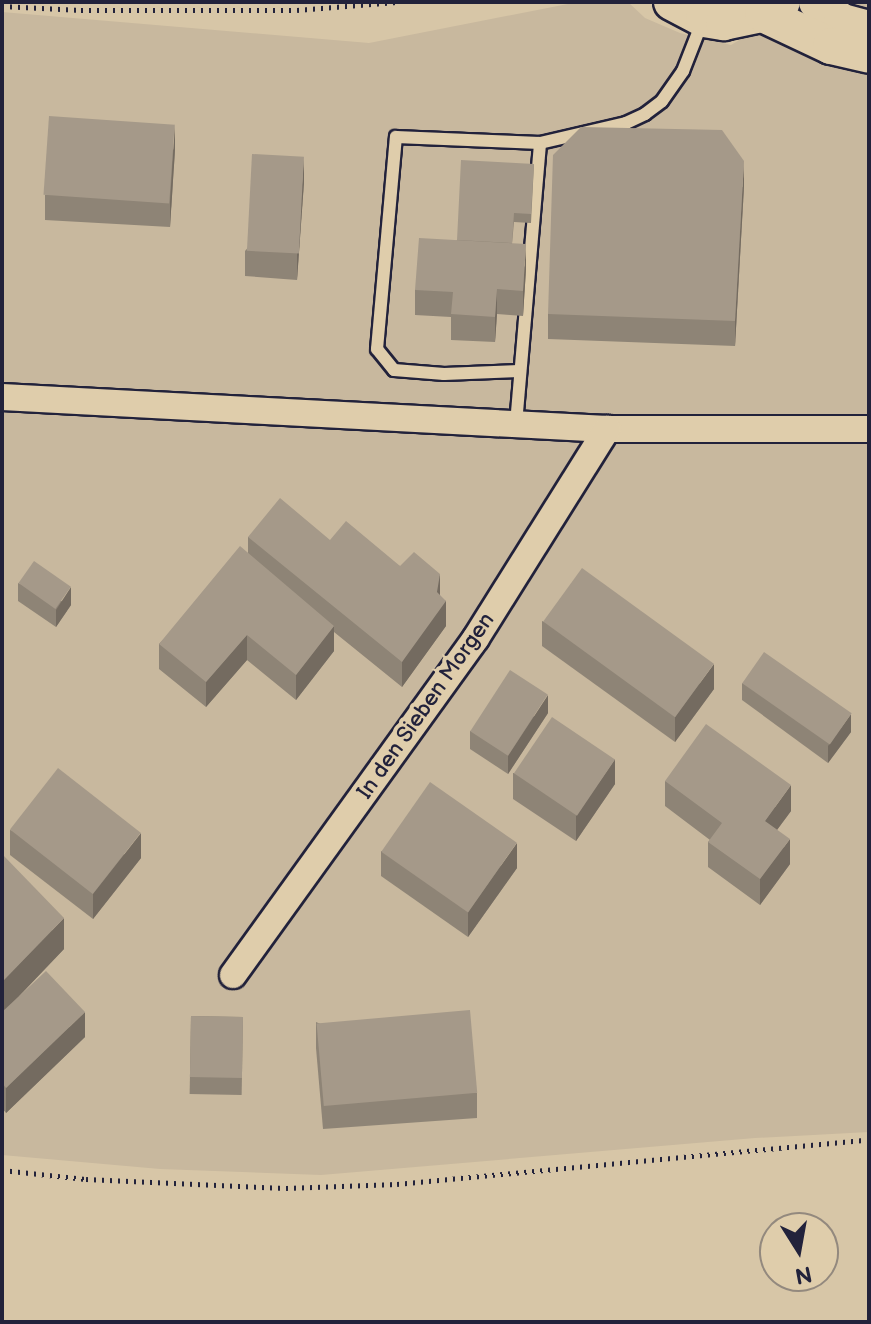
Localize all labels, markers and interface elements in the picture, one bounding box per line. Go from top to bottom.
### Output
street label: In den Sieben Morgen [352,608,500,804]
north arrow [759,1212,839,1292]
text: N [793,1259,814,1289]

